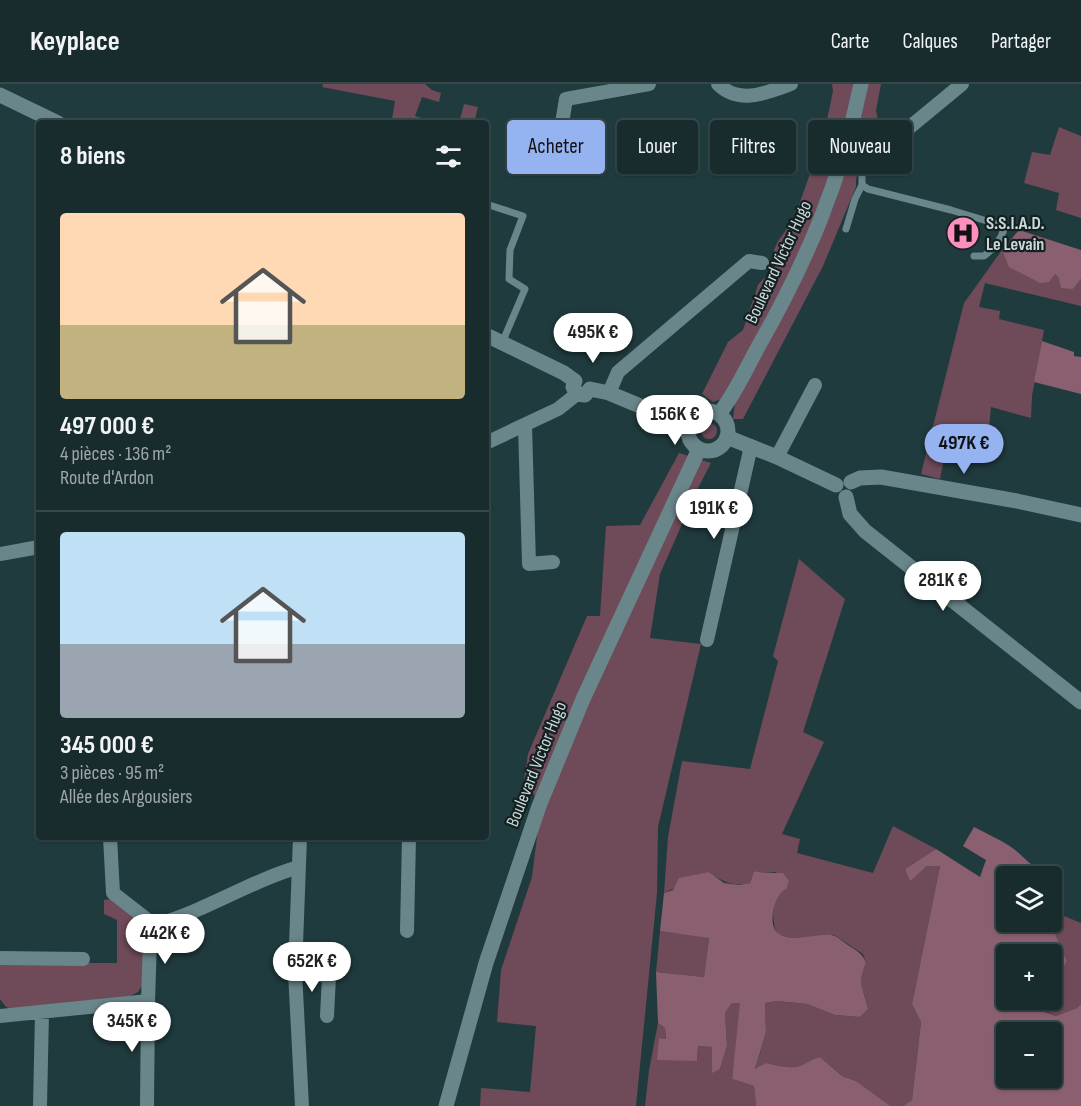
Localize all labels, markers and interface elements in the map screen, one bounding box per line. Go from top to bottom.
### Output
text: Keyplace [30,25,120,58]
text: Carte [831,29,870,54]
text: Calques [903,29,958,54]
text: Partager [991,29,1051,54]
chip: Acheter [507,120,605,174]
chip: Louer [617,120,698,174]
chip: Filtres [710,120,796,174]
chip: Nouveau [808,120,912,174]
icon: filters [432,140,465,173]
text: 8 biens [60,141,126,172]
street label: Boulevard Victor Hugo [741,198,816,327]
place label: S.S.I.A.D. Le Levain [986,213,1045,255]
hospital icon: S.S.I.A.D. Le Levain [945,215,981,251]
icon: home [209,252,317,360]
pin: 495K € [544,313,642,364]
text: 495K € [568,320,618,344]
pin: 156K € [626,395,724,446]
text: 156K € [650,402,700,426]
text: 497 000 € [60,411,154,442]
pin: 497K € [915,424,1013,475]
text: 497K € [939,431,989,455]
text: 4 pièces · 136 m² [60,442,171,466]
text: Route d'Ardon [60,466,154,490]
pin: 191K € [665,489,763,540]
text: 191K € [690,496,738,520]
pin: 281K € [894,561,992,612]
text: 281K € [918,568,968,592]
icon: home [209,571,317,679]
street label: Boulevard Victor Hugo [502,699,571,830]
text: 345 000 € [60,730,154,761]
text: 3 pièces · 95 m² [60,761,164,785]
text: Allée des Argousiers [60,785,193,809]
map controls [996,866,1062,1088]
button: layers [996,866,1062,932]
pin: 442K € [116,914,214,965]
text: 442K € [140,921,190,945]
pin: 652K € [263,942,361,993]
button: + [996,944,1062,1010]
text: 652K € [287,949,337,973]
pin: 345K € [83,1002,181,1053]
text: 345K € [107,1009,157,1033]
button: − [996,1022,1062,1088]

